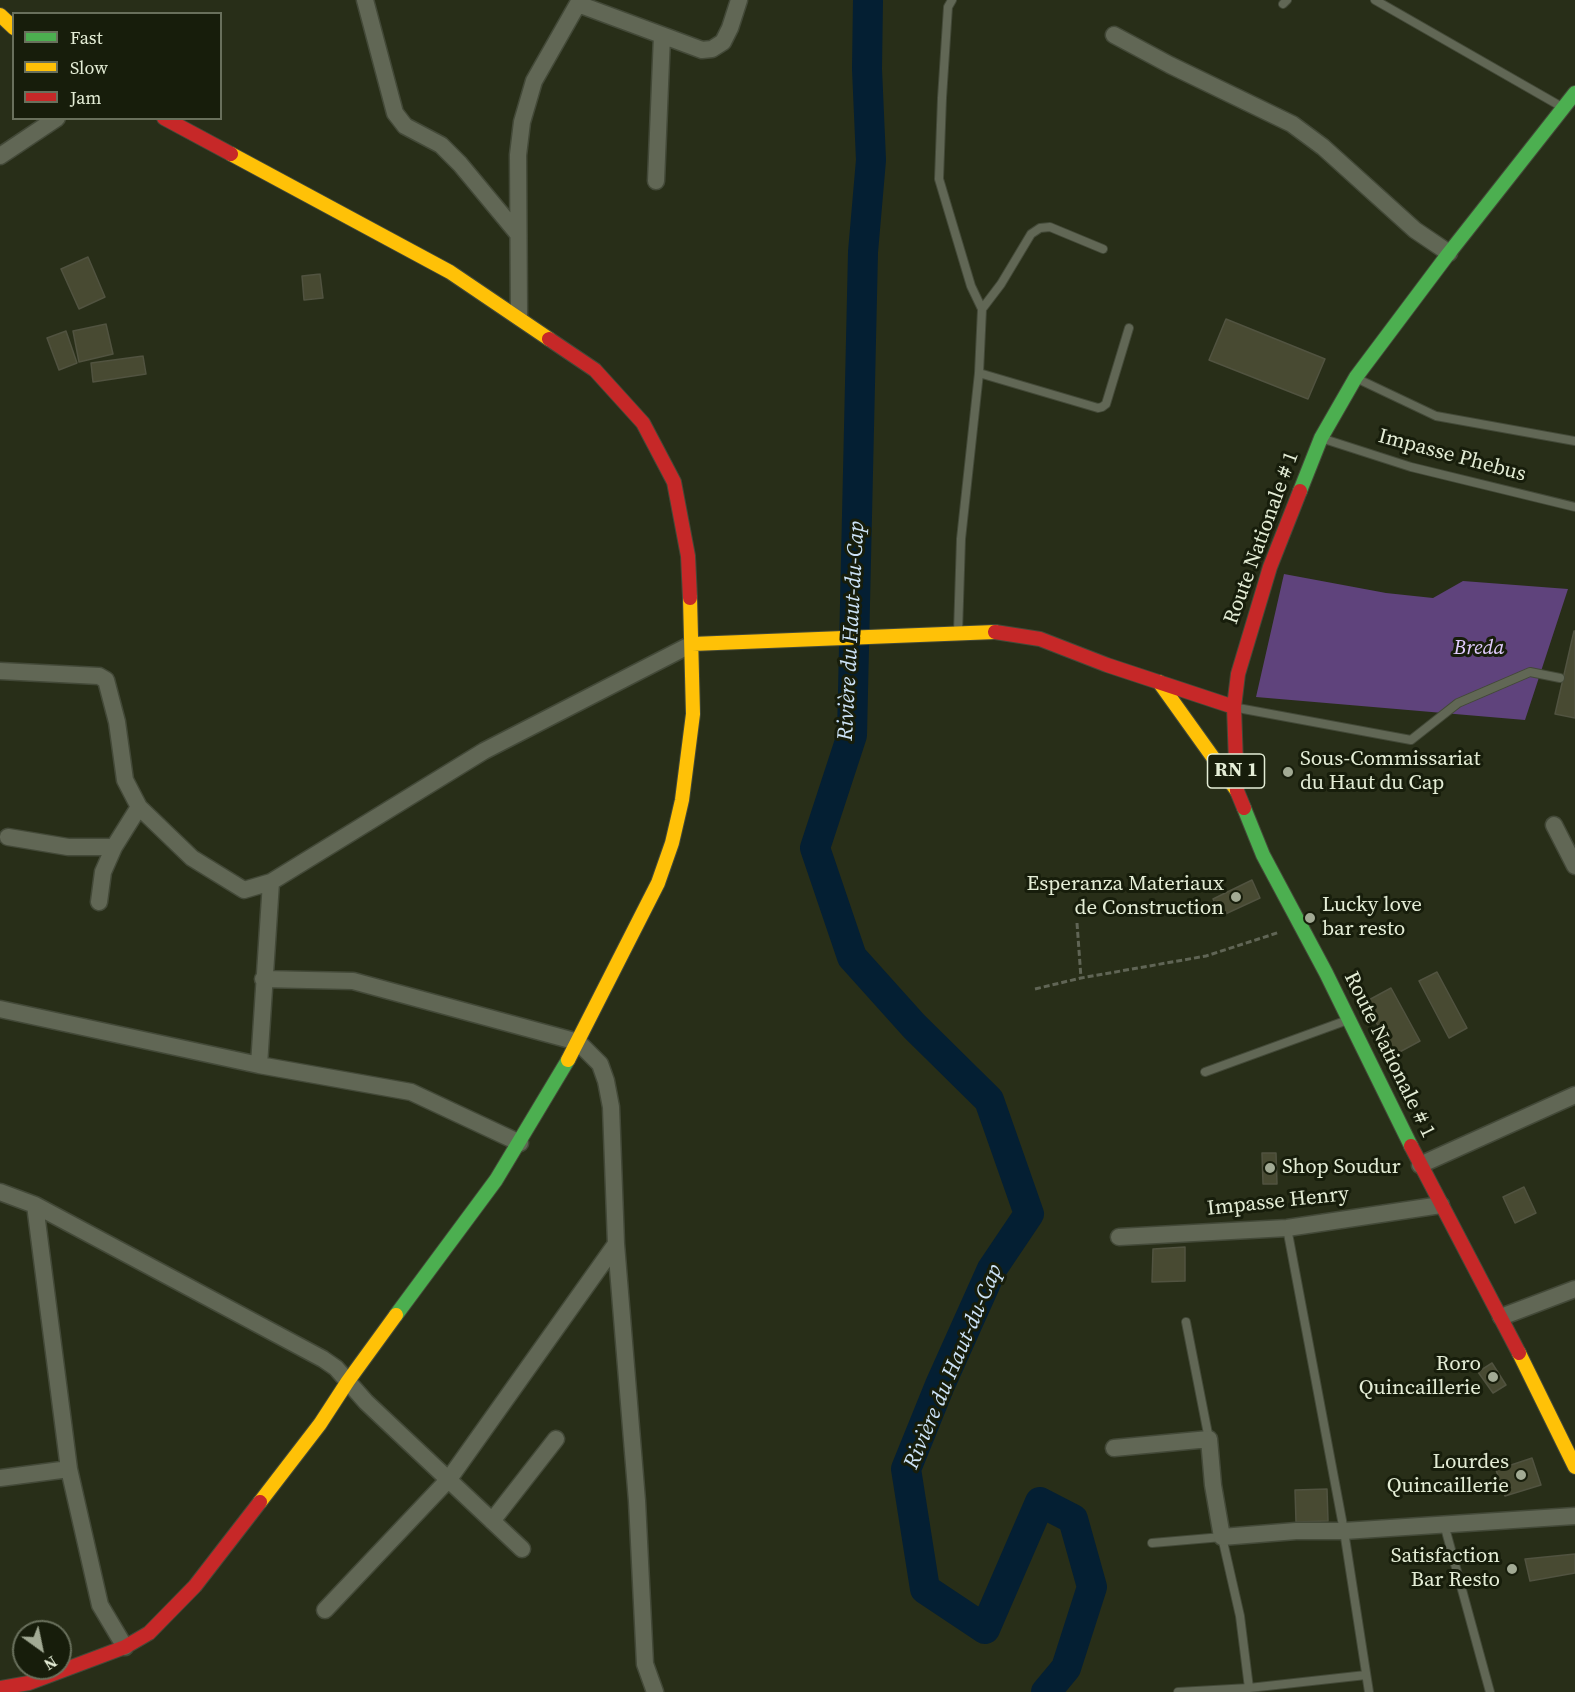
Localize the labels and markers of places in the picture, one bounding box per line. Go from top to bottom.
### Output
place label: Sous-Commissariat du Haut du Cap [1300,747,1481,797]
marker: Sous-Commissariat du Haut du Cap [1281,765,1295,779]
place label: Esperanza Materiaux de Construction [1026,872,1224,922]
marker: Esperanza Materiaux de Construction [1229,890,1243,904]
place label: Lucky love bar resto [1322,893,1422,943]
marker: Lucky love bar resto [1303,911,1317,925]
place label: Shop Soudur [1282,1155,1401,1181]
marker: Shop Soudur [1263,1161,1277,1175]
place label: Roro Quincaillerie [1359,1352,1481,1402]
marker: Roro Quincaillerie [1486,1370,1500,1384]
place label: Lourdes Quincaillerie [1387,1450,1509,1500]
marker: Lourdes Quincaillerie [1514,1468,1528,1482]
place label: Satisfaction Bar Resto [1391,1544,1500,1594]
marker: Satisfaction Bar Resto [1505,1562,1519,1576]

